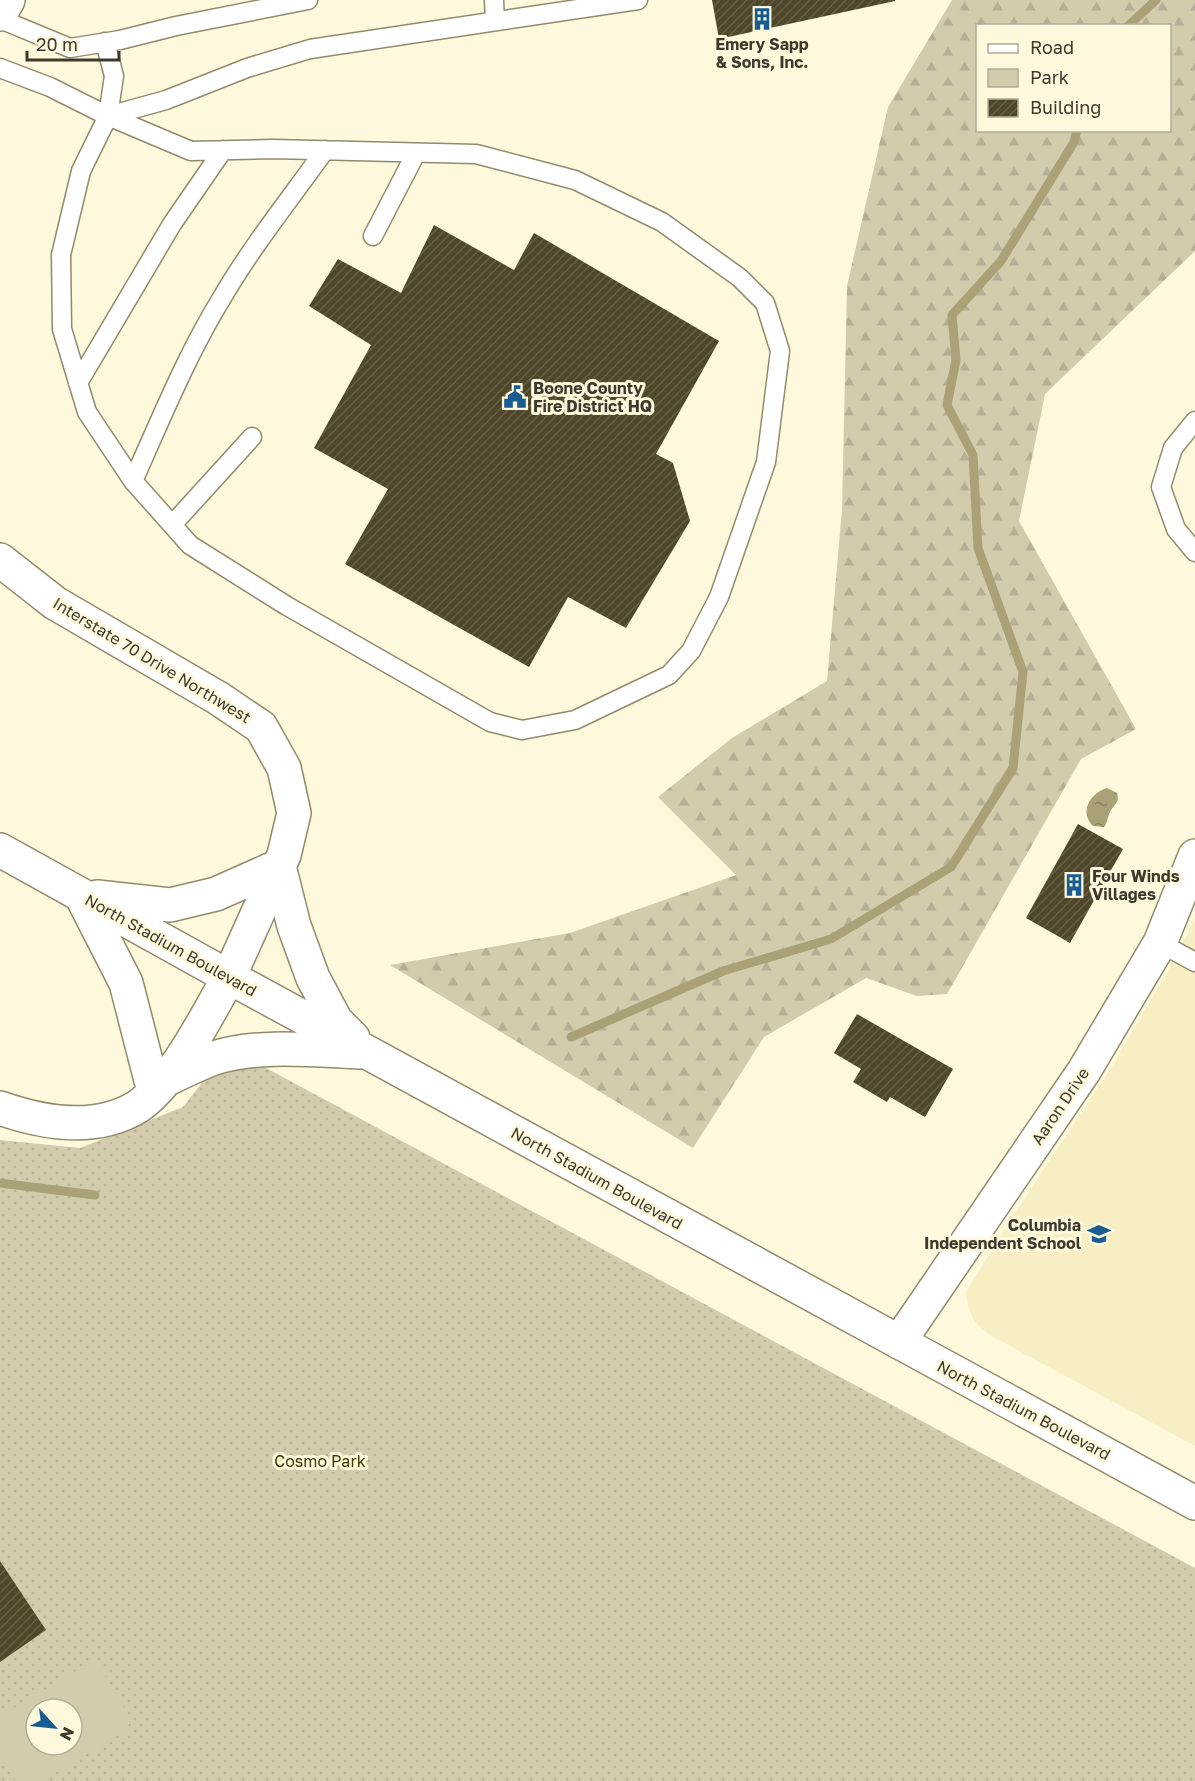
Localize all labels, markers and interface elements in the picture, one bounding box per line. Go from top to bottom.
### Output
building icon: Emery Sapp & Sons, Inc. [749,6,775,32]
scale bar [27,24,118,62]
legend [976,24,1171,132]
text: 20 m [36,33,78,55]
place label: Emery Sapp & Sons, Inc. [715,34,809,72]
text: Road [1030,36,1074,58]
text: Park [1030,66,1069,88]
text: Building [1030,96,1101,118]
place label: Boone County Fire District HQ [533,378,652,416]
public building icon: Boone County Fire District HQ [502,384,528,410]
street label: Interstate 70 Drive Northwest [49,593,255,727]
place label: Four Winds Villages [1092,866,1180,904]
building icon: Four Winds Villages [1061,872,1087,898]
street label: North Stadium Boulevard [82,889,260,1001]
street label: Aaron Drive [1027,1064,1093,1148]
street label: North Stadium Boulevard [508,1122,686,1234]
place label: Columbia Independent School [924,1215,1082,1253]
school or university icon: Columbia Independent School [1086,1221,1112,1247]
street label: North Stadium Boulevard [934,1356,1114,1464]
park label: Cosmo Park [274,1451,366,1471]
north arrow [24,1697,84,1757]
text: N [56,1724,79,1744]

